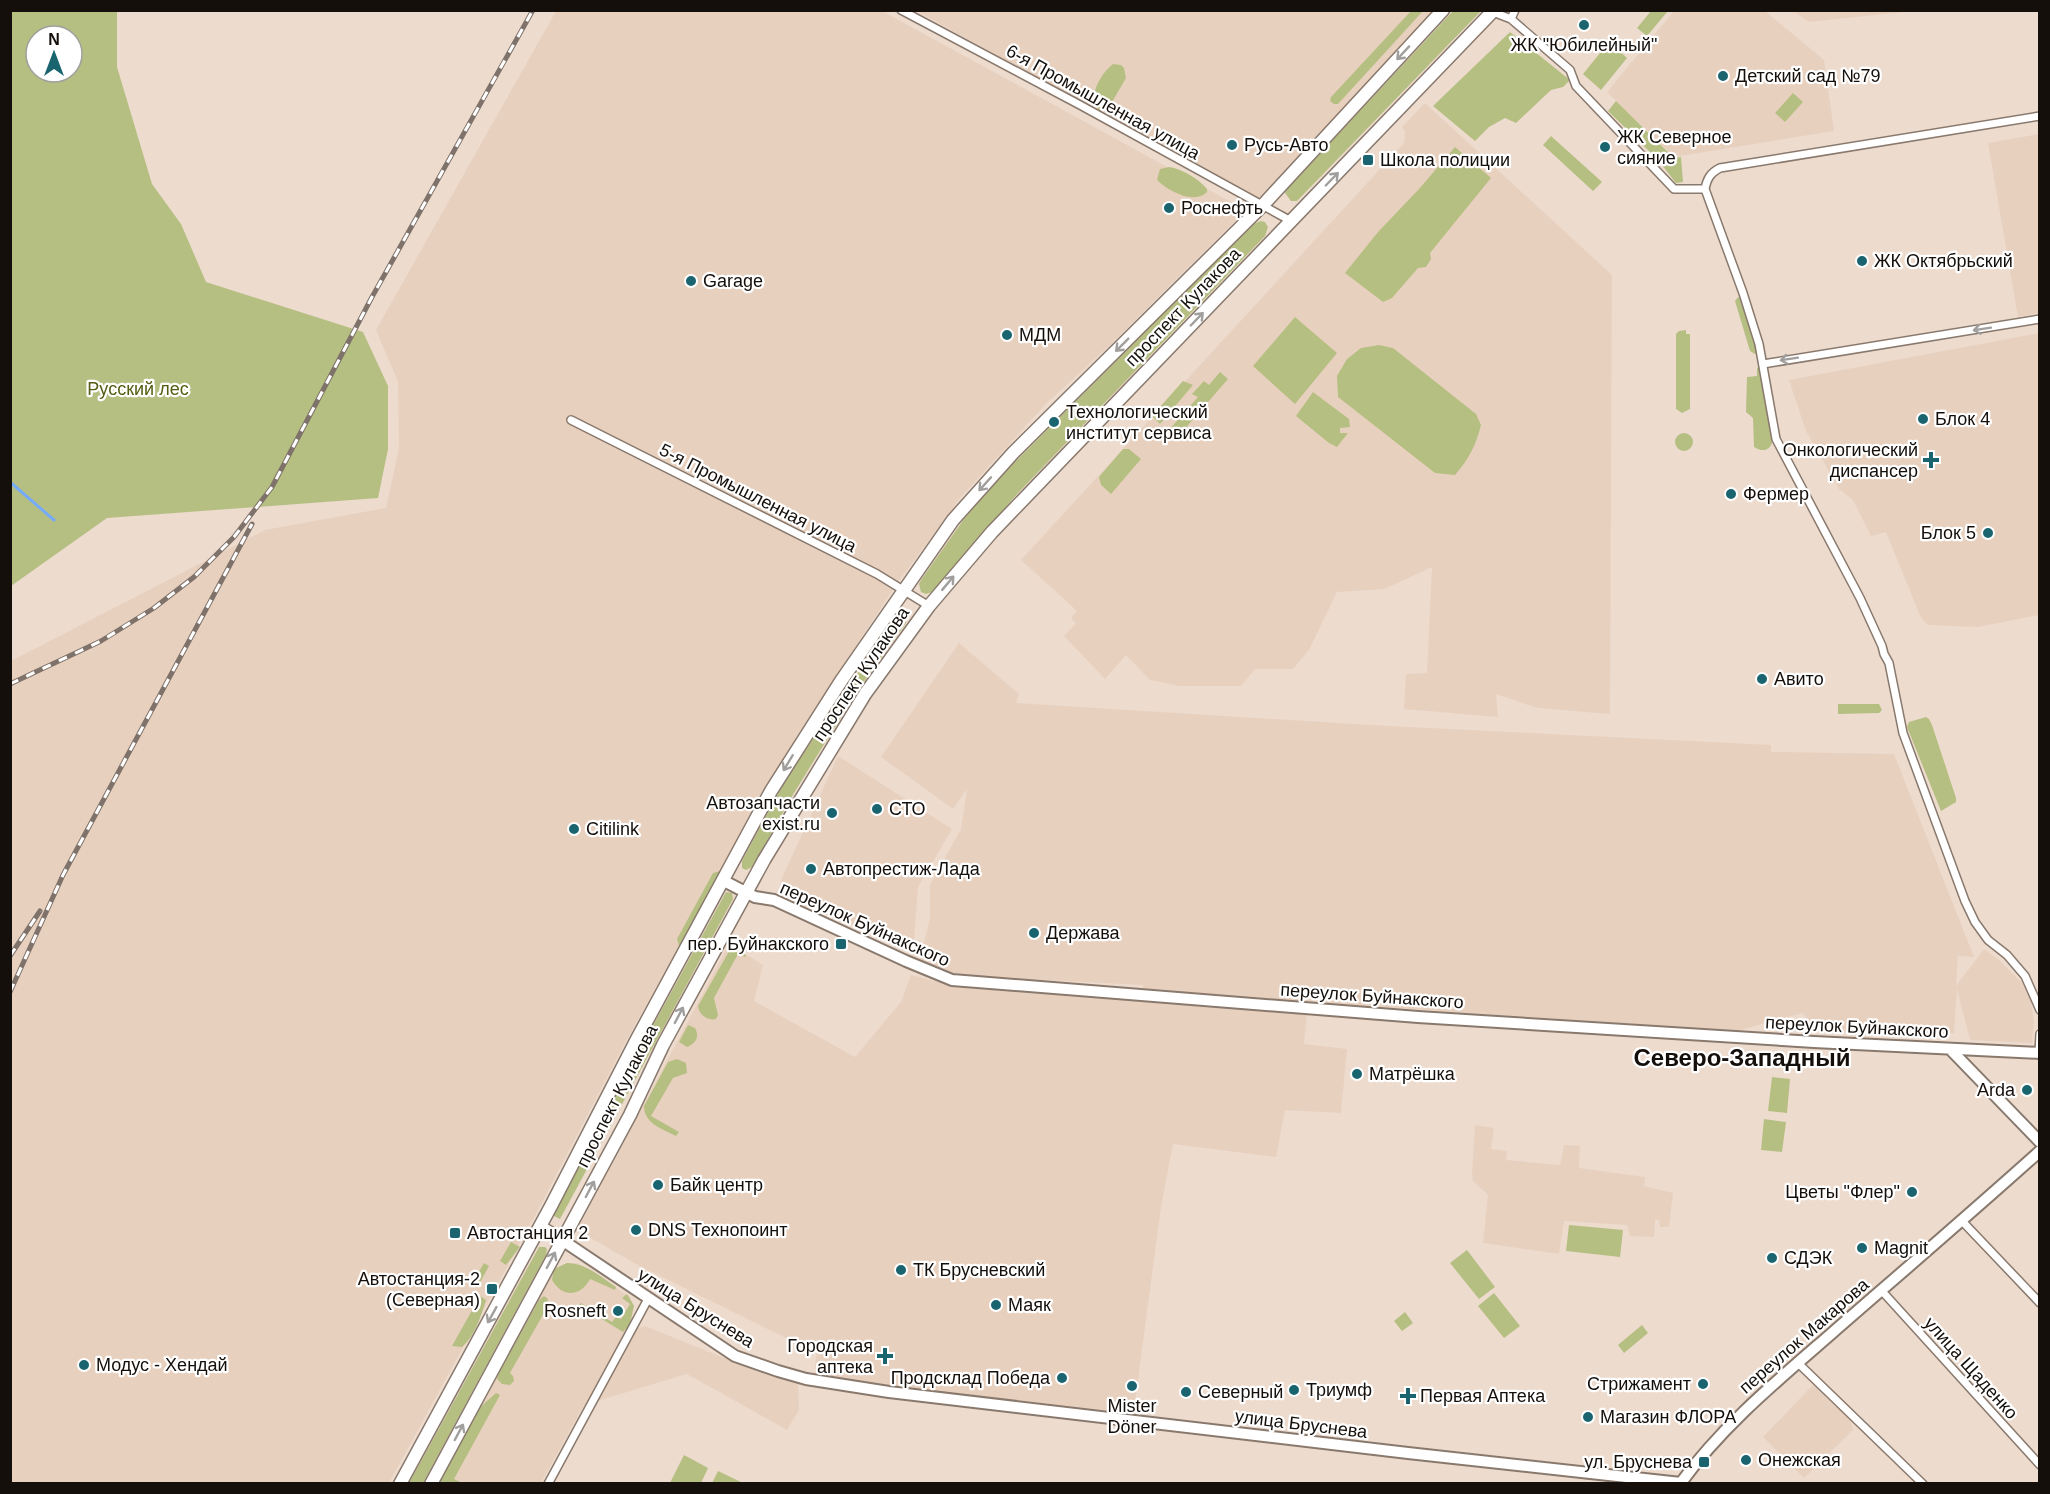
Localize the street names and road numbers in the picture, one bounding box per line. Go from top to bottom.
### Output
street label: 6-я Промышленная улица [1003,40,1204,164]
street label: проспект Кулакова [1121,243,1245,370]
street label: 5-я Промышленная улица [656,440,861,557]
street label: проспект Кулакова [809,603,914,745]
street label: переулок Буйнакского [777,878,953,970]
street label: переулок Буйнакского [1280,980,1464,1012]
street label: переулок Буйнакского [1765,1012,1949,1042]
street label: проспект Кулакова [572,1021,662,1170]
street label: улица Бруснева [634,1264,759,1352]
street label: переулок Макарова [1735,1274,1873,1398]
street label: улица Щаденко [1920,1313,2022,1423]
street label: улица Бруснева [1234,1406,1369,1442]

